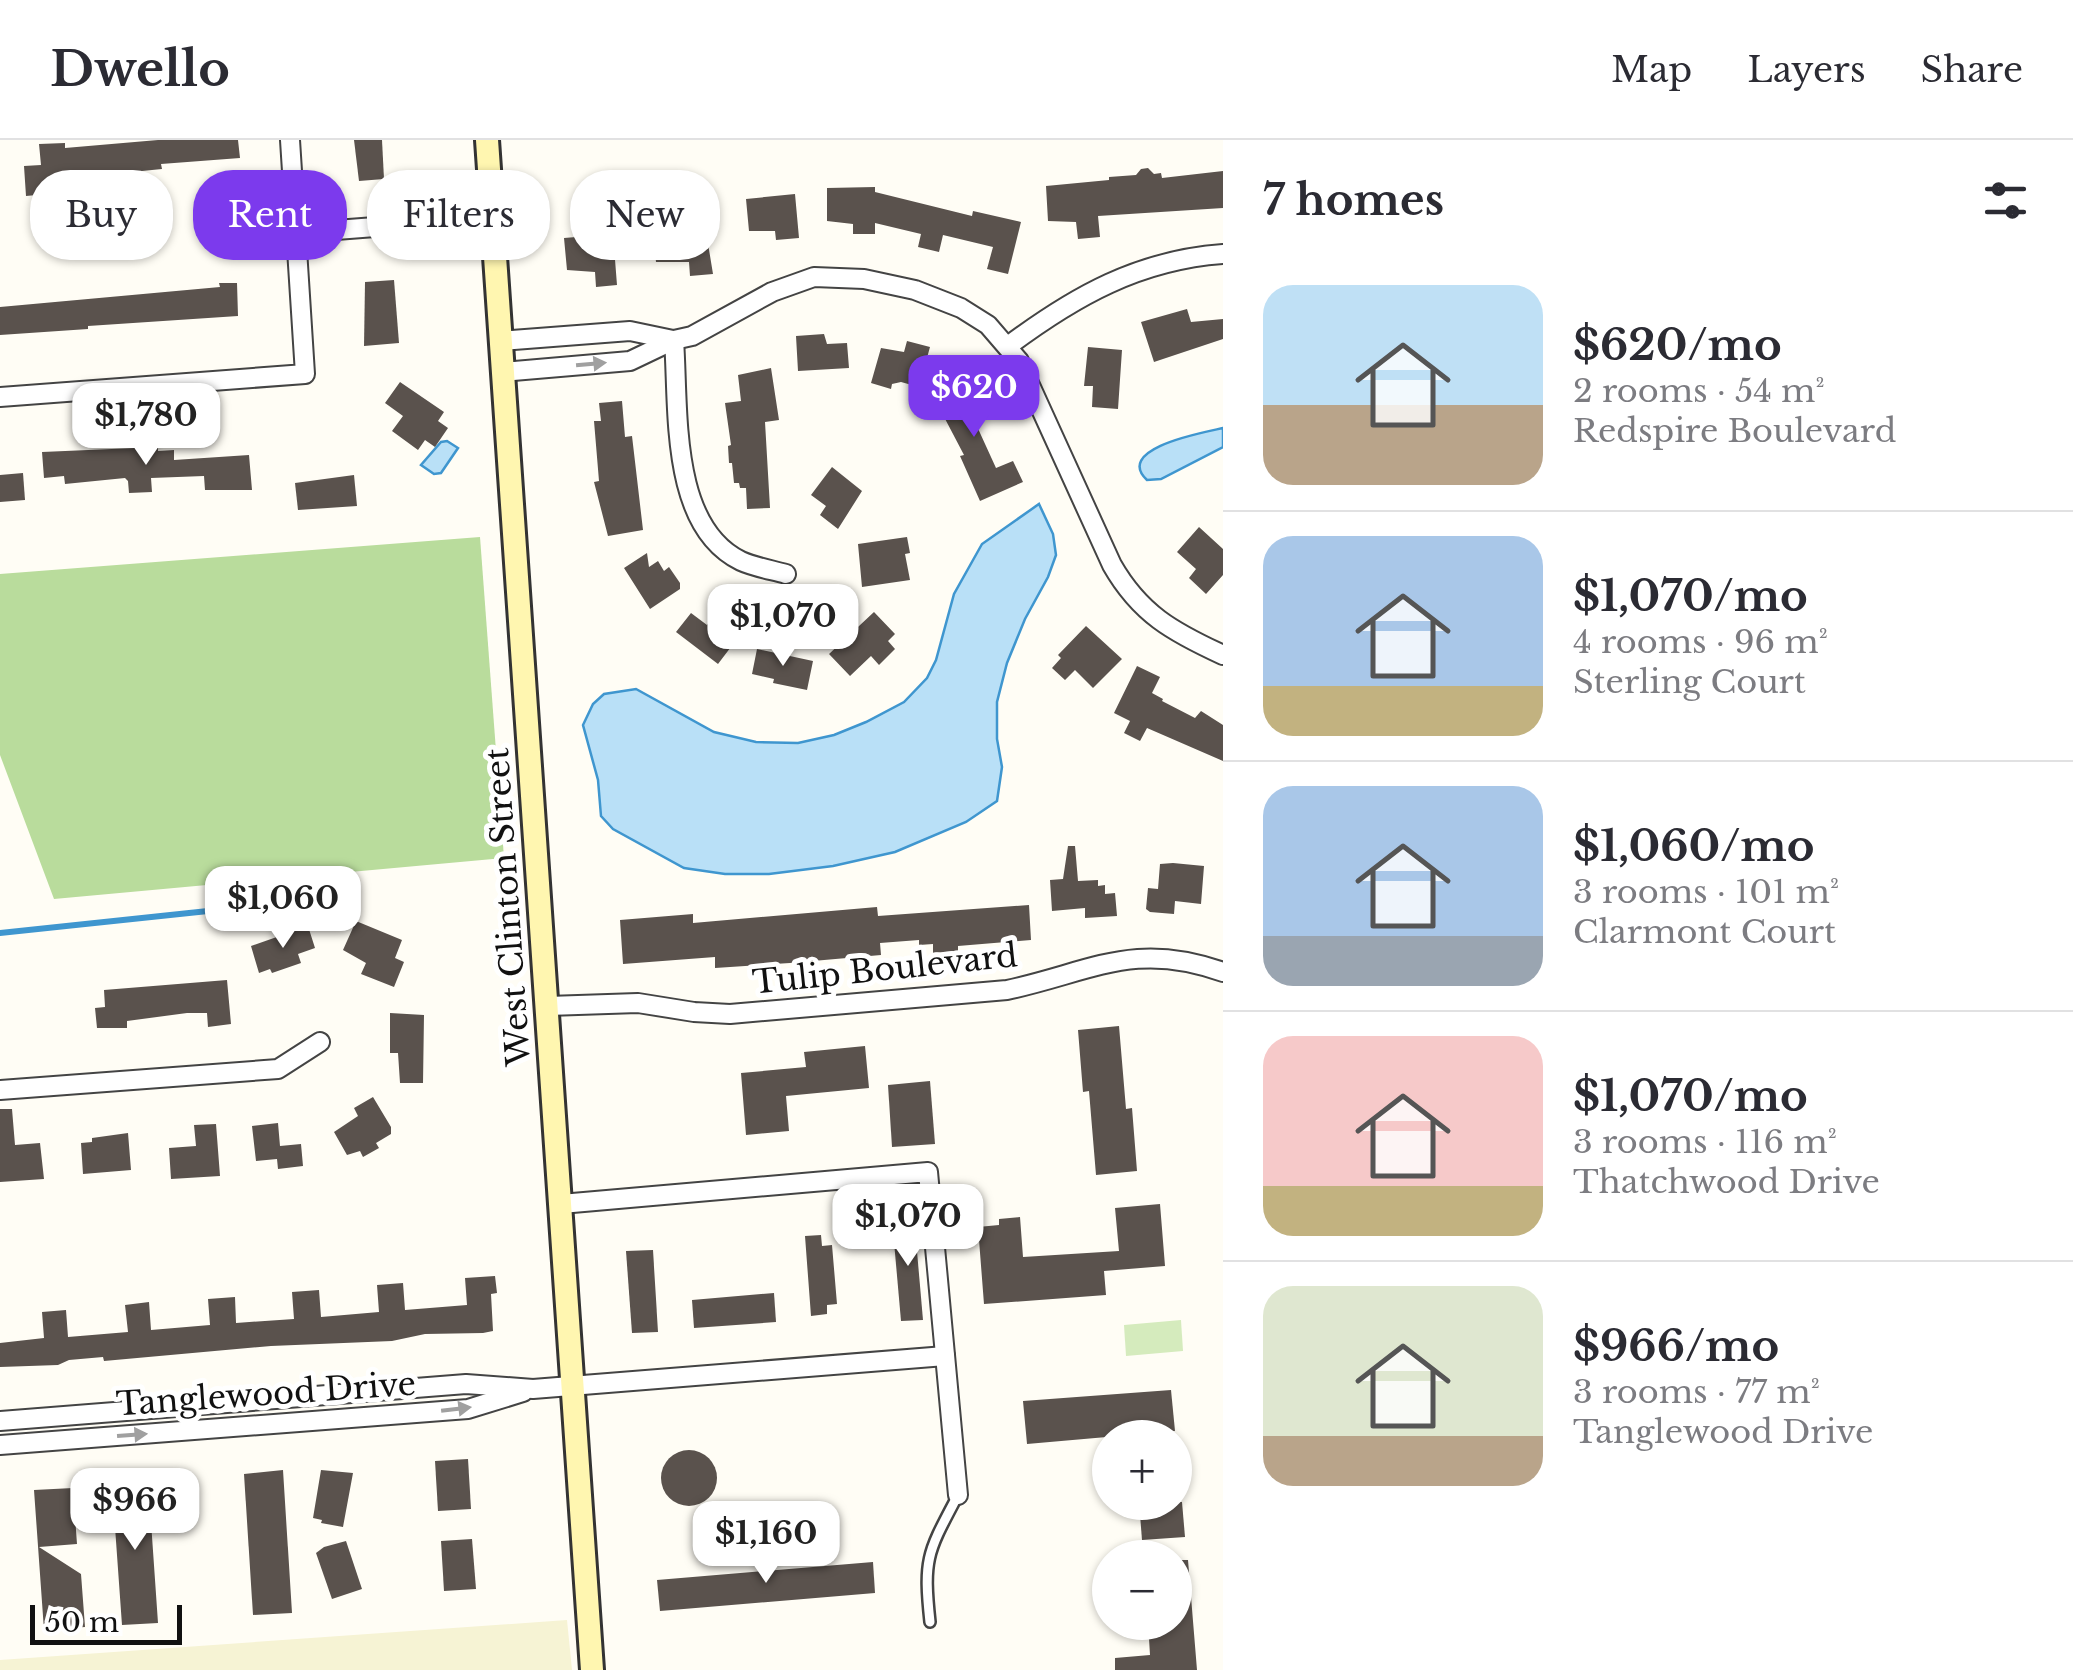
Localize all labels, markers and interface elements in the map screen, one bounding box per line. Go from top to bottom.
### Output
text: Dwello [50,39,230,99]
text: Map [1611,48,1692,91]
text: Layers [1747,48,1866,91]
text: Share [1921,48,2023,91]
chip: Buy [30,170,173,260]
chip: Rent [193,170,347,260]
chip: Filters [367,170,550,260]
chip: New [570,170,720,260]
icon: filters [1978,173,2033,228]
text: 7 homes [1263,174,1444,226]
text: $620/mo [1573,319,1782,371]
icon: home [1343,325,1463,445]
pin: $620 [915,355,1033,440]
one-way arrow [575,356,607,372]
text: $620 [930,367,1018,407]
text: 2 rooms · 54 m² [1573,371,1825,411]
pin: $1,780 [65,383,227,468]
text: $1,780 [94,395,198,435]
text: Redspire Boulevard [1573,411,1896,451]
text: $1,070/mo [1573,570,1808,622]
icon: home [1343,576,1463,696]
pin: $1,070 [702,584,864,669]
text: $1,070 [729,596,837,636]
text: 4 rooms · 96 m² [1573,622,1828,662]
text: Sterling Court [1573,662,1806,702]
street label: West Clinton Street [477,747,539,1068]
text: $1,060/mo [1573,820,1814,872]
icon: home [1343,826,1463,946]
pin: $1,060 [202,866,364,951]
text: 3 rooms · 101 m² [1573,872,1839,912]
text: $1,060 [227,878,339,918]
text: Clarmont Court [1573,912,1836,952]
street label: Tulip Boulevard [751,935,1019,1003]
text: $1,070/mo [1573,1070,1808,1122]
icon: home [1343,1076,1463,1196]
text: 3 rooms · 116 m² [1573,1122,1837,1162]
text: Thatchwood Drive [1573,1162,1880,1202]
pin: $1,070 [827,1184,989,1269]
text: $1,070 [854,1196,962,1236]
text: $966/mo [1573,1320,1779,1372]
icon: home [1343,1326,1463,1446]
street label: Tanglewood Drive [115,1364,417,1424]
text: 3 rooms · 77 m² [1573,1372,1820,1412]
one-way arrow [441,1401,472,1417]
text: Tanglewood Drive [1573,1412,1873,1452]
map controls [1092,1420,1192,1640]
button: + [1092,1420,1192,1520]
one-way arrow [117,1426,149,1442]
pin: $966 [76,1468,194,1553]
text: $966 [92,1480,178,1520]
pin: $1,160 [685,1501,847,1586]
text: $1,160 [715,1513,817,1553]
button: − [1092,1540,1192,1640]
scale bar [30,1600,182,1644]
text: 50 m [45,1605,119,1640]

